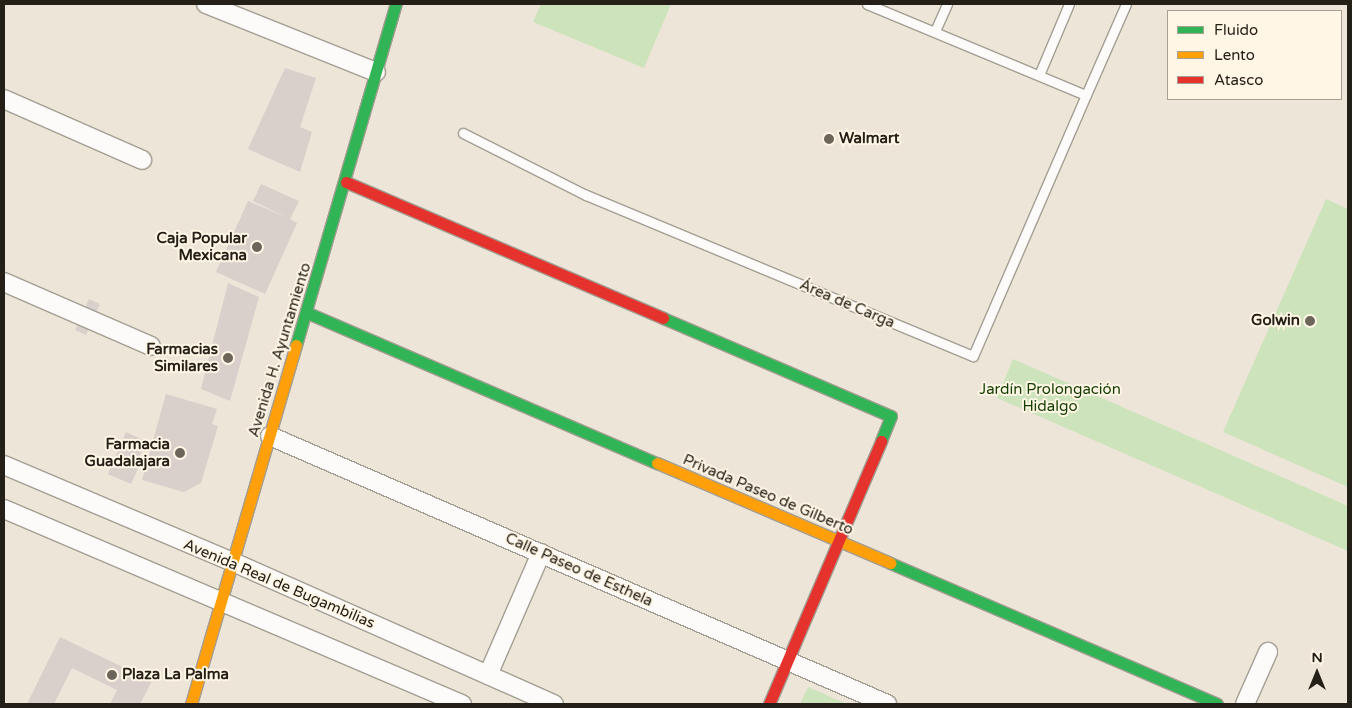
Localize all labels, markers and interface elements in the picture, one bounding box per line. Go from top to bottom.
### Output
legend [1167,10,1342,100]
text: Fluido [1214,21,1258,39]
text: Lento [1214,46,1255,64]
text: Atasco [1214,71,1263,89]
place label: Walmart [839,130,899,148]
marker: Walmart [823,133,835,145]
place label: Caja Popular Mexicana [157,229,247,264]
marker: Caja Popular Mexicana [251,241,263,253]
street label: Avenida H. Ayuntamiento [245,261,315,439]
street label: Área de Carga [797,276,897,332]
place label: Golwin [1251,312,1300,330]
marker: Golwin [1304,315,1316,327]
place label: Farmacias Similares [146,340,218,375]
marker: Farmacias Similares [222,352,234,364]
park label: Jardín Prolongación Hidalgo [979,380,1121,415]
place label: Farmacia Guadalajara [85,435,170,470]
marker: Farmacia Guadalajara [174,447,186,459]
street label: Privada Paseo de Gilberto [680,451,856,539]
street label: Calle Paseo de Esthela [502,529,656,611]
street label: Avenida Real de Bugambilias [181,535,377,633]
north arrow [1292,648,1342,698]
text: N [1311,649,1323,666]
place label: Plaza La Palma [122,666,229,684]
marker: Plaza La Palma [106,669,118,681]

